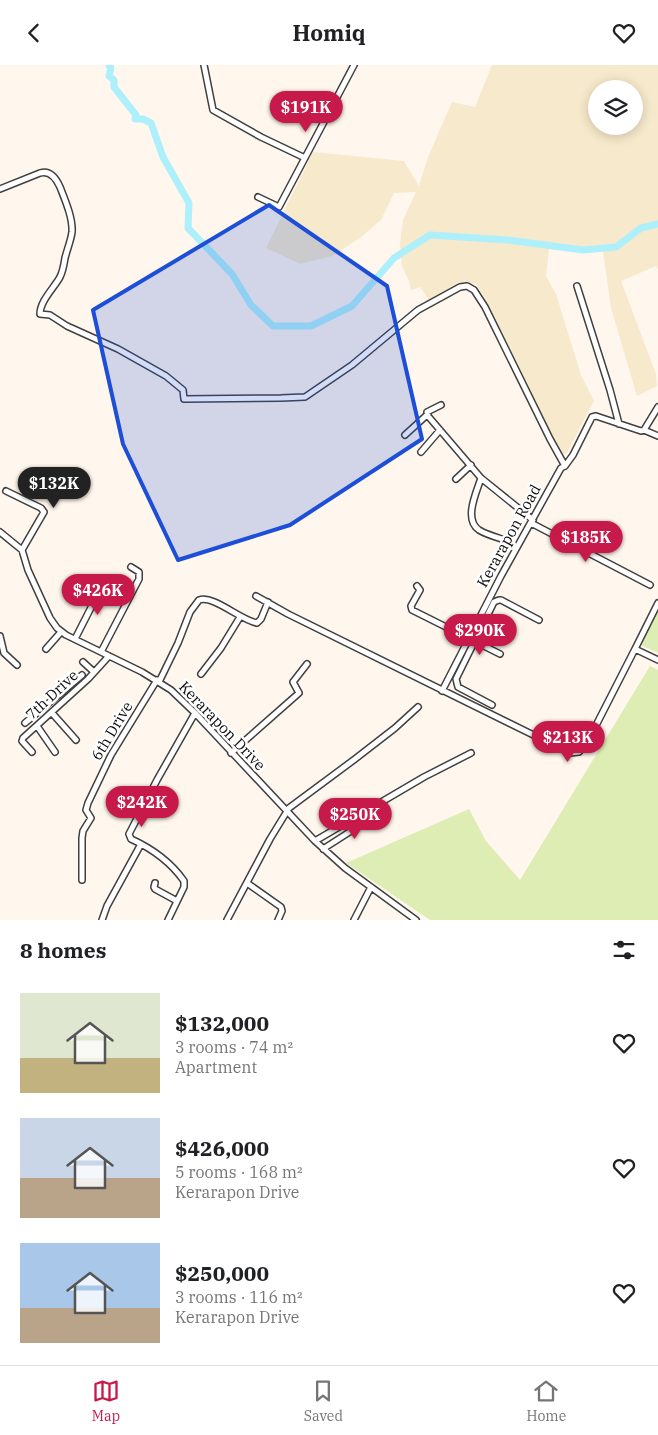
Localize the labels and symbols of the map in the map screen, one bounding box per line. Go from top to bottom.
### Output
pin: $191K [271,91,341,133]
pin: $132K [19,467,89,509]
street label: Kerarapon Road [472,481,545,590]
pin: $185K [551,521,621,563]
pin: $426K [63,573,133,616]
pin: $290K [445,613,515,656]
street label: 7th Drive [21,666,82,724]
street label: Kerarapon Drive [175,677,270,774]
street label: 6th Drive [87,698,136,763]
pin: $213K [533,721,603,763]
pin: $242K [107,785,177,828]
pin: $250K [320,797,390,840]

